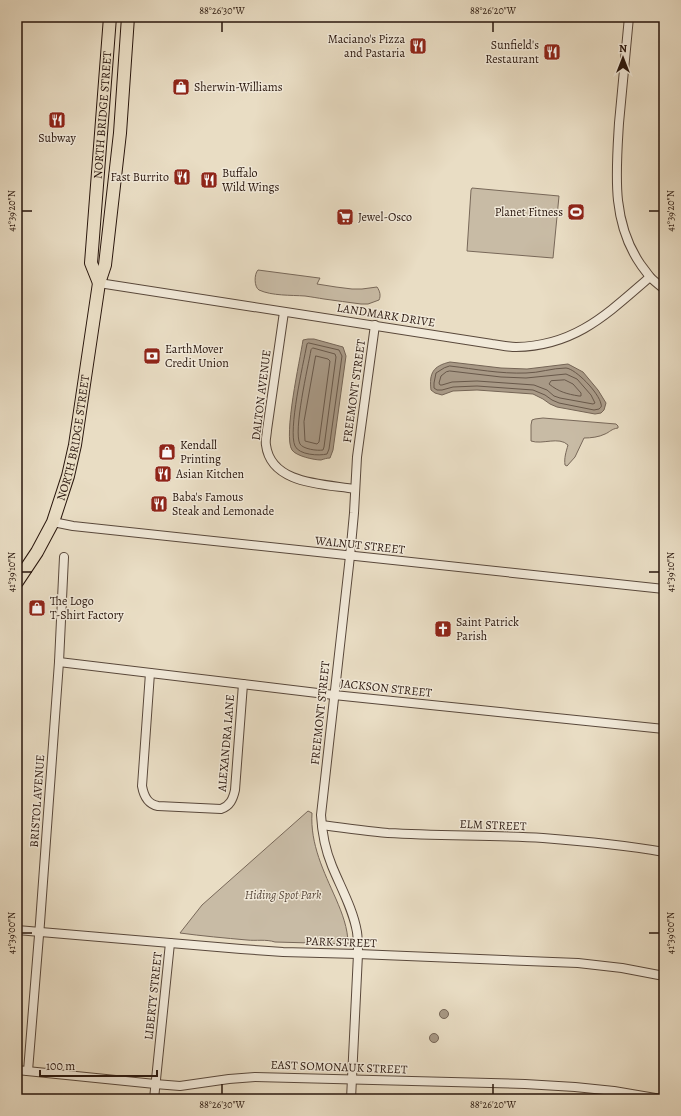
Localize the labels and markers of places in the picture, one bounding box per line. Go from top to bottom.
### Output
place label: Maciano's Pizza and Pastaria [328,31,405,61]
restaurant icon: Maciano's Pizza and Pastaria [408,36,428,56]
place label: Sunfield's Restaurant [485,37,539,67]
restaurant icon: Sunfield's Restaurant [542,42,562,62]
shop icon: Sherwin-Williams [171,77,191,97]
place label: Sherwin-Williams [194,79,283,95]
restaurant icon: Subway [47,110,67,130]
place label: Subway [38,130,77,146]
place label: Buffalo Wild Wings [221,165,280,195]
restaurant icon: Fast Burrito [172,167,192,187]
place label: Fast Burrito [110,169,169,185]
restaurant icon: Buffalo Wild Wings [199,170,219,190]
sports icon: Planet Fitness [566,202,586,222]
place label: Planet Fitness [495,204,563,220]
supermarket icon: Jewel-Osco [335,207,355,227]
place label: Jewel-Osco [358,209,412,225]
place label: EarthMover Credit Union [165,341,229,371]
bank icon: EarthMover Credit Union [142,346,162,366]
place label: Kendall Printing [180,437,221,467]
shop icon: Kendall Printing [157,442,177,462]
restaurant icon: Asian Kitchen [153,464,173,484]
place label: Asian Kitchen [175,466,245,482]
place label: Baba's Famous Steak and Lemonade [172,489,274,519]
restaurant icon: Baba's Famous Steak and Lemonade [149,494,169,514]
place label: The Logo T-Shirt Factory [50,593,124,623]
shop icon: The Logo T-Shirt Factory [27,598,47,618]
place label: Saint Patrick Parish [456,614,519,644]
church icon: Saint Patrick Parish [433,619,453,639]

